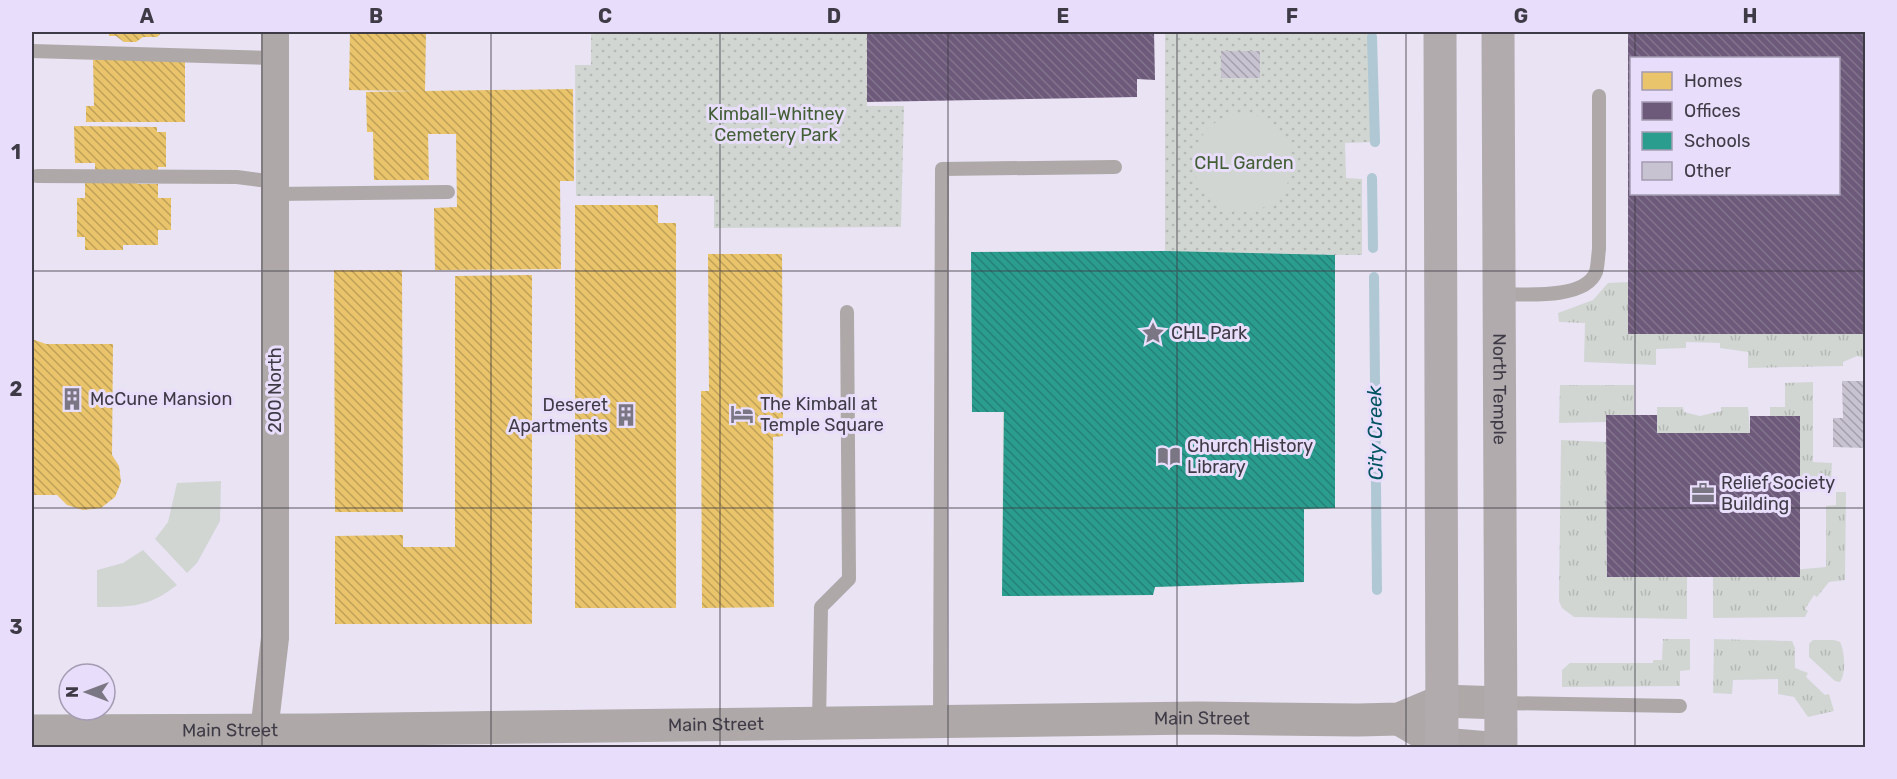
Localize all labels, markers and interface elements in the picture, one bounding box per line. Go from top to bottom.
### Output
text: A [140,4,155,28]
text: B [369,4,383,28]
text: C [598,4,612,28]
text: D [827,4,841,28]
text: E [1057,4,1069,28]
text: F [1286,4,1298,28]
text: G [1514,4,1528,28]
text: H [1743,4,1757,28]
legend [1630,57,1840,195]
text: Homes [1684,70,1742,92]
text: Offices [1684,100,1741,122]
park label: Kimball-Whitney Cemetery Park [708,103,844,146]
text: Schools [1684,130,1750,152]
text: 1 [11,140,21,164]
park label: CHL Garden [1194,152,1294,174]
text: Other [1684,160,1731,182]
place icon: CHL Park [1140,320,1166,346]
place label: CHL Park [1171,322,1248,344]
street label: North Temple [1488,333,1511,445]
street label: 200 North [264,347,286,433]
text: 2 [10,377,23,401]
water label: City Creek [1362,385,1388,481]
building icon: McCune Mansion [59,386,85,412]
place label: McCune Mansion [90,388,232,410]
place label: The Kimball at Temple Square [760,393,884,436]
place label: Deseret Apartments [508,394,608,437]
hotel icon: The Kimball at Temple Square [729,401,755,427]
building icon: Deseret Apartments [613,402,639,428]
place label: Church History Library [1187,435,1313,478]
library icon: Church History Library [1156,443,1182,469]
place label: Relief Society Building [1721,472,1835,515]
office icon: Relief Society Building [1690,480,1716,506]
text: 3 [9,615,23,639]
north arrow [57,662,117,722]
text: N [63,686,82,698]
street label: Main Street [1154,707,1250,730]
street label: Main Street [668,713,764,736]
street label: Main Street [182,719,278,741]

